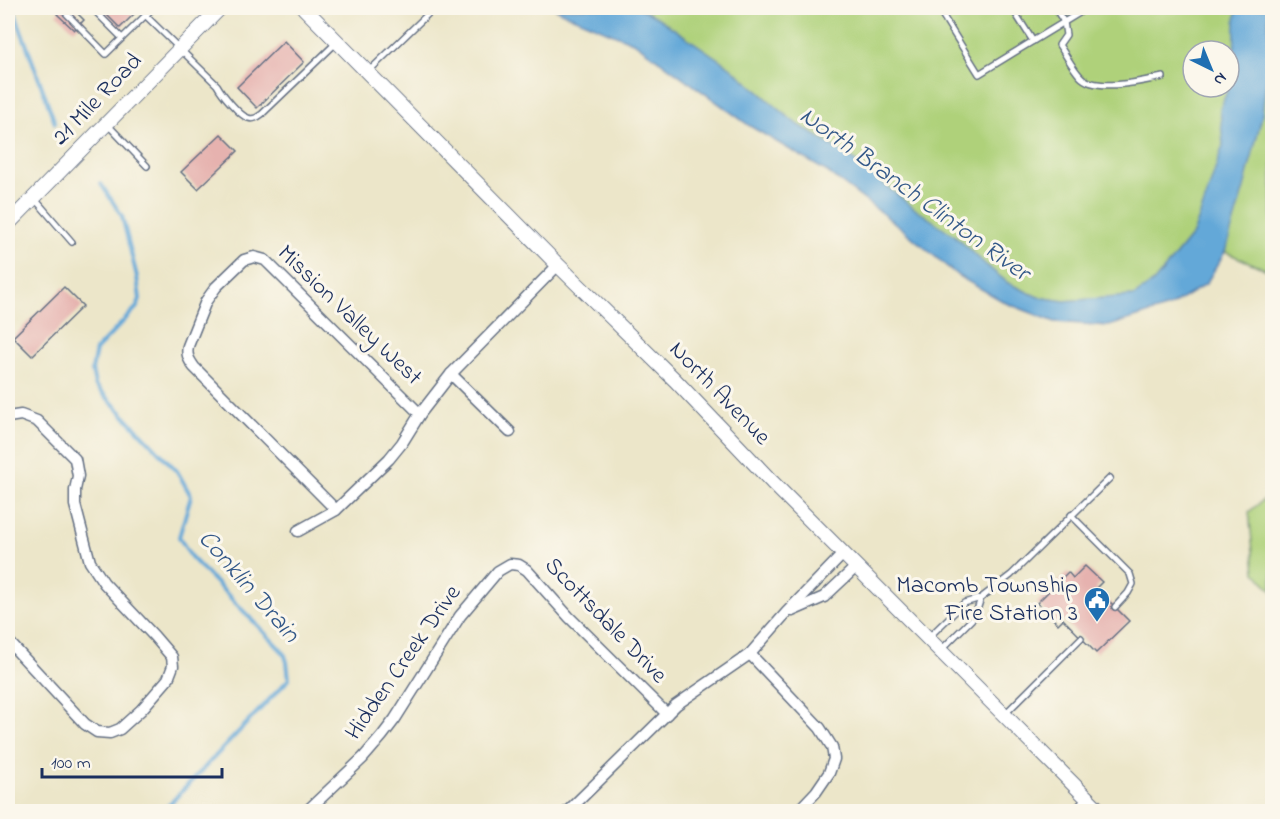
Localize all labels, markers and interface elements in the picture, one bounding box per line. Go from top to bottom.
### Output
north arrow [1181,39,1241,99]
street label: 21 Mile Road [45,45,152,154]
text: N [1208,66,1232,91]
water label: North Branch Clinton River [791,98,1040,293]
street label: Mission Valley West [268,237,429,395]
street label: North Avenue [660,334,778,454]
water label: Conklin Drain [188,522,309,653]
street label: Scottsdale Drive [535,550,675,692]
place label: Macomb Township Fire Station 3 [896,569,1078,632]
street label: Hidden Creek Drive [337,578,471,748]
public building icon: Macomb Township Fire Station 3 [1082,585,1112,623]
scale bar [42,741,222,779]
text: 100 m [51,751,91,777]

